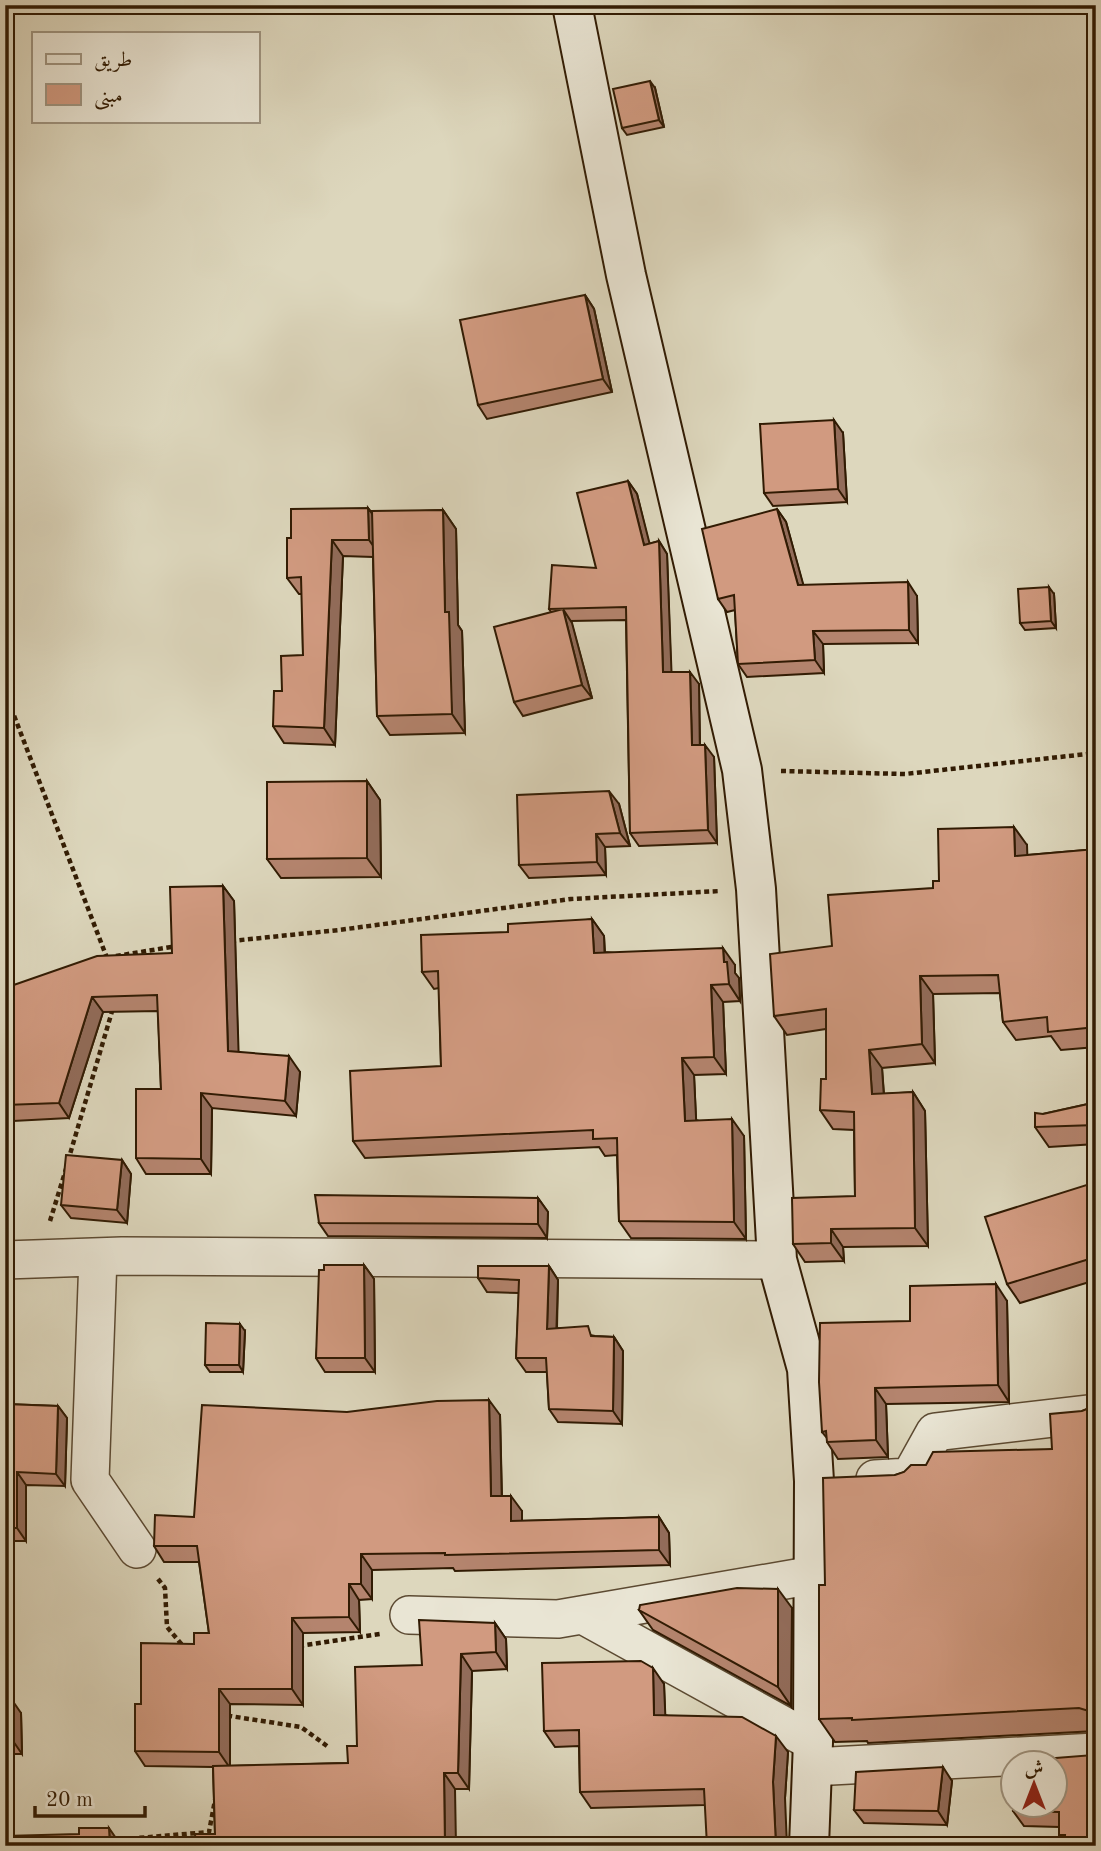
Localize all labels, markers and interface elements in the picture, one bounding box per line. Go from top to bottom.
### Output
legend [32,32,259,122]
text: طريق [94,50,132,72]
text: مبنى [94,86,123,110]
north arrow [1000,1750,1070,1820]
text: ش [1025,1760,1043,1779]
scale bar [35,1774,145,1818]
text: 20 m [46,1790,93,1811]

